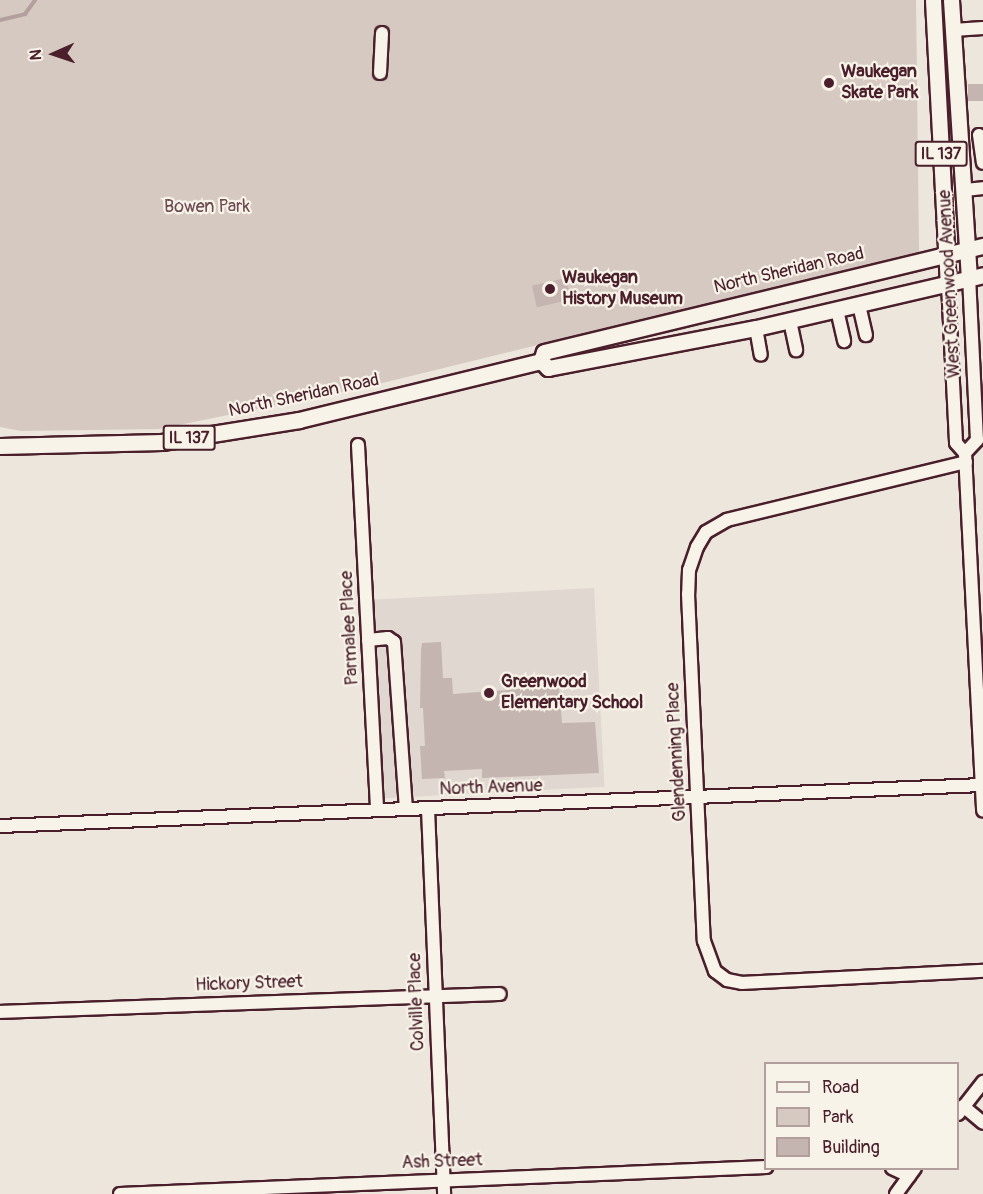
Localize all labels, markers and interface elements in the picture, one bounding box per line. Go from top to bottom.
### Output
north arrow [24,24,84,84]
text: N [26,49,46,61]
place label: Waukegan Skate Park [841,62,918,104]
marker: Waukegan Skate Park [822,76,836,90]
road number: IL 137 [914,141,968,167]
street label: West Greenwood Avenue [934,189,966,379]
park label: Bowen Park [164,196,250,218]
street label: North Sheridan Road [712,243,866,299]
place label: Waukegan History Museum [562,268,683,310]
marker: Waukegan History Museum [543,282,557,296]
street label: North Sheridan Road [227,369,381,423]
road number: IL 137 [162,425,216,451]
street label: Parmalee Place [336,570,364,686]
place label: Greenwood Elementary School [501,672,643,714]
street label: Glendenning Place [663,682,691,822]
marker: Greenwood Elementary School [482,686,496,700]
street label: North Avenue [439,775,543,801]
street label: Colville Place [404,952,430,1052]
street label: Hickory Street [195,971,303,997]
legend [764,1062,959,1170]
text: Road [822,1076,859,1099]
text: Park [822,1106,854,1129]
text: Building [822,1136,880,1159]
street label: Ash Street [401,1150,483,1174]

